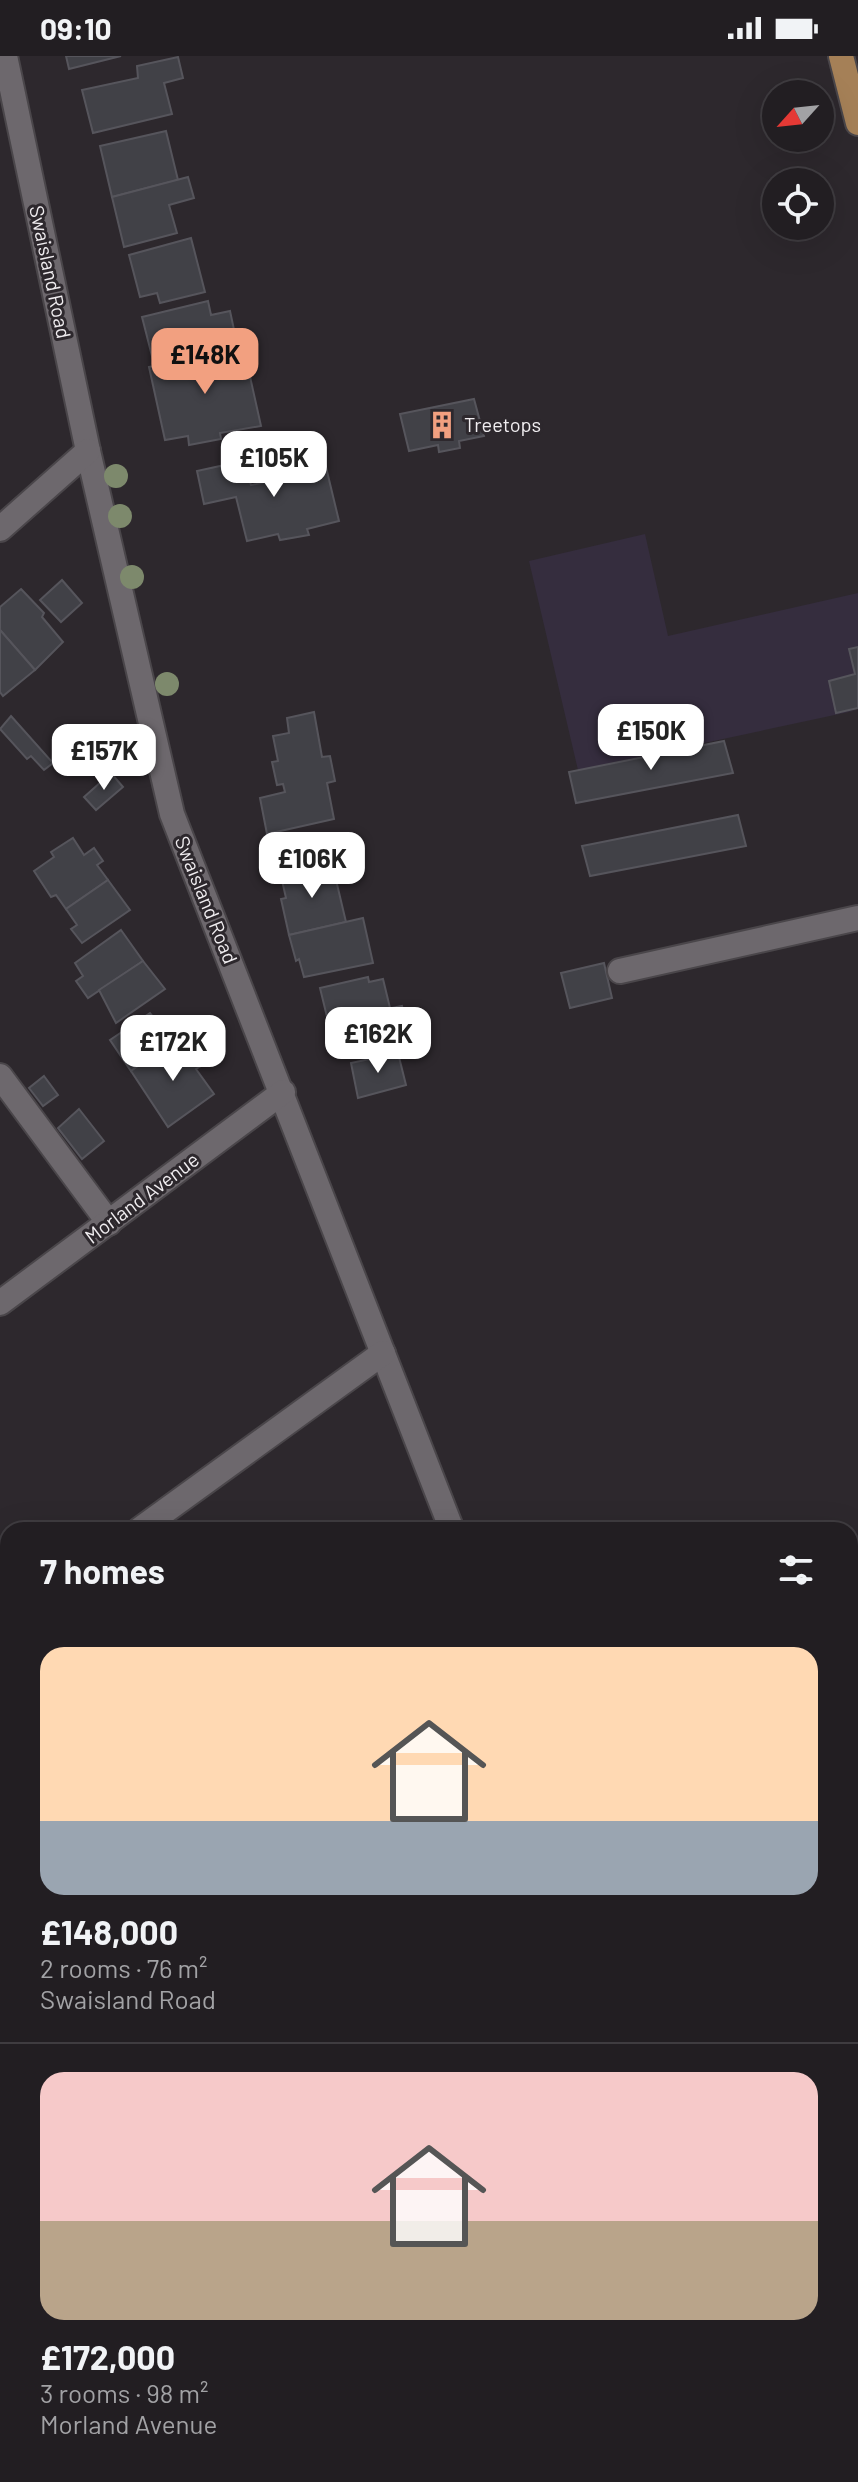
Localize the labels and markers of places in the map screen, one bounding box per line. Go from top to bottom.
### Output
pin: £148K [149,328,261,396]
building icon: Treetops [427,410,457,440]
place label: Treetops [464,412,541,436]
pin: £105K [218,431,330,499]
pin: £150K [595,704,707,772]
pin: £157K [48,724,160,792]
pin: £106K [256,832,368,900]
pin: £162K [322,1007,434,1075]
pin: £172K [117,1015,229,1083]

